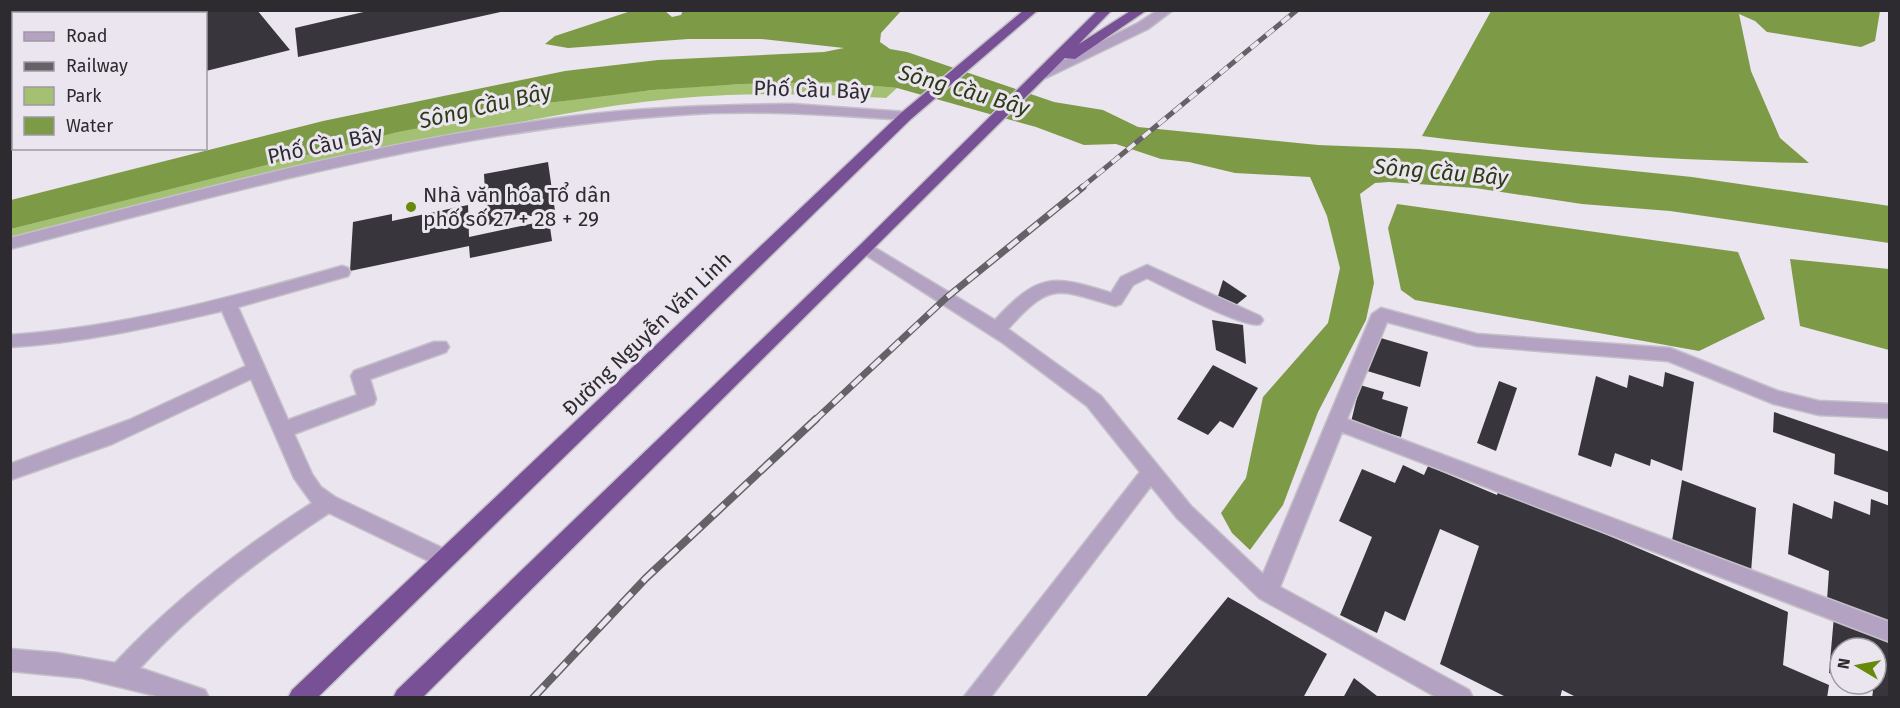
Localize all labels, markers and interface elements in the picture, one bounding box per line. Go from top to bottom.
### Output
legend [12,12,207,150]
text: Road [66,25,108,47]
text: Railway [66,55,128,77]
water label: Sông Cầu Bây [895,58,1034,122]
street label: Phố Cầu Bây [753,75,872,105]
water label: Sông Cầu Bây [415,77,555,135]
text: Park [66,85,102,107]
text: Water [66,115,113,137]
street label: Phố Cầu Bây [265,120,386,170]
water label: Sông Cầu Bây [1372,153,1511,191]
place label: Nhà văn hóa Tổ dân phố số 27 + 28 + 29 [423,181,611,232]
marker: Nhà văn hóa Tổ dân phố số 27 + 28 + 29 [404,200,418,214]
street label: Đường Nguyễn Văn Linh [557,246,737,422]
north arrow [1828,636,1888,696]
text: N [1833,657,1854,670]

